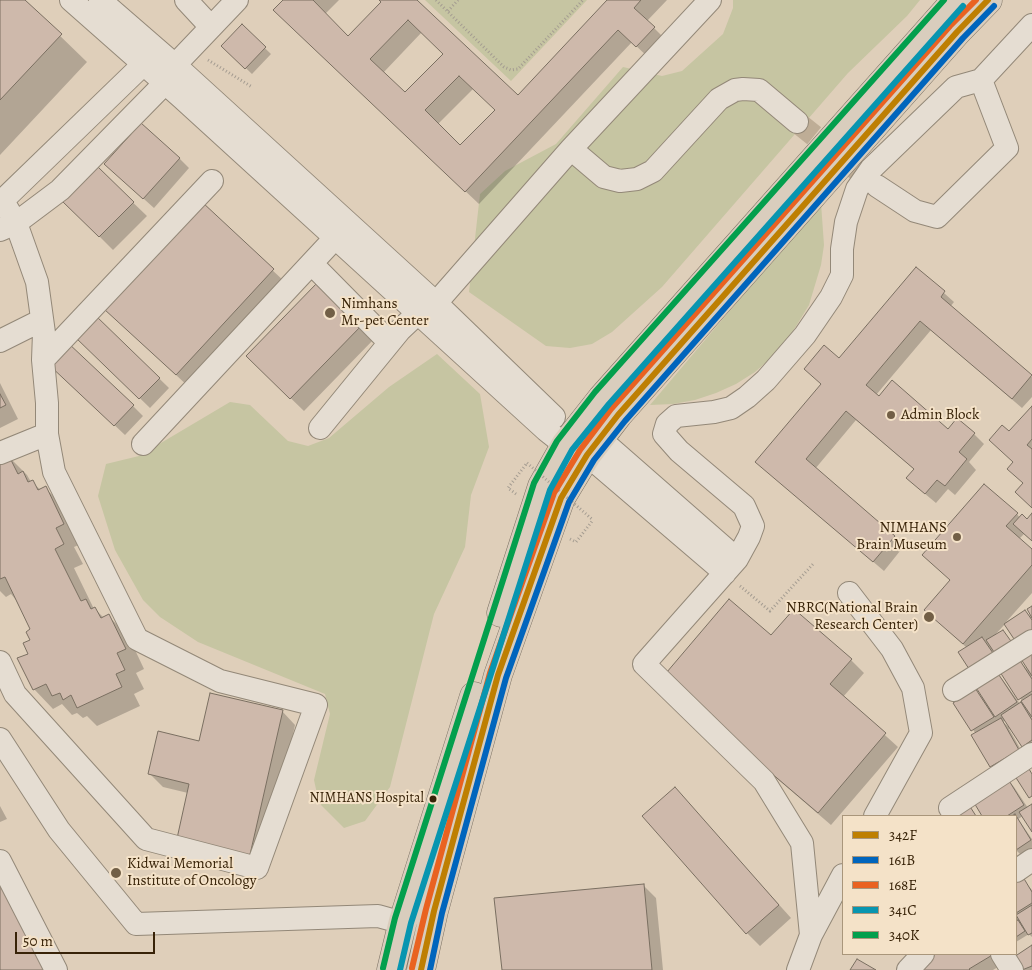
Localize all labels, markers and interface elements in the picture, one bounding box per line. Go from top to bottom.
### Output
place label: Nimhans Mr-pet Center [341,295,429,330]
marker: Nimhans Mr-pet Center [323,306,337,320]
place label: Admin Block [901,406,979,424]
marker: Admin Block [885,409,897,421]
place label: NIMHANS Brain Museum [856,519,947,554]
marker: NIMHANS Brain Museum [951,531,963,543]
place label: NBRC(National Brain Research Center) [786,599,918,634]
marker: NBRC(National Brain Research Center) [922,610,936,624]
place label: NIMHANS Hospital [309,791,424,807]
marker: NIMHANS Hospital [428,794,438,804]
legend [842,815,1017,955]
text: 342F [889,825,917,845]
text: 161B [889,850,915,870]
place label: Kidwai Memorial Institute of Oncology [127,855,256,890]
marker: Kidwai Memorial Institute of Oncology [109,866,123,880]
text: 168E [889,875,917,895]
text: 341C [889,900,917,920]
scale bar [18,922,158,954]
text: 340K [889,925,919,945]
text: 50 m [23,931,53,951]

